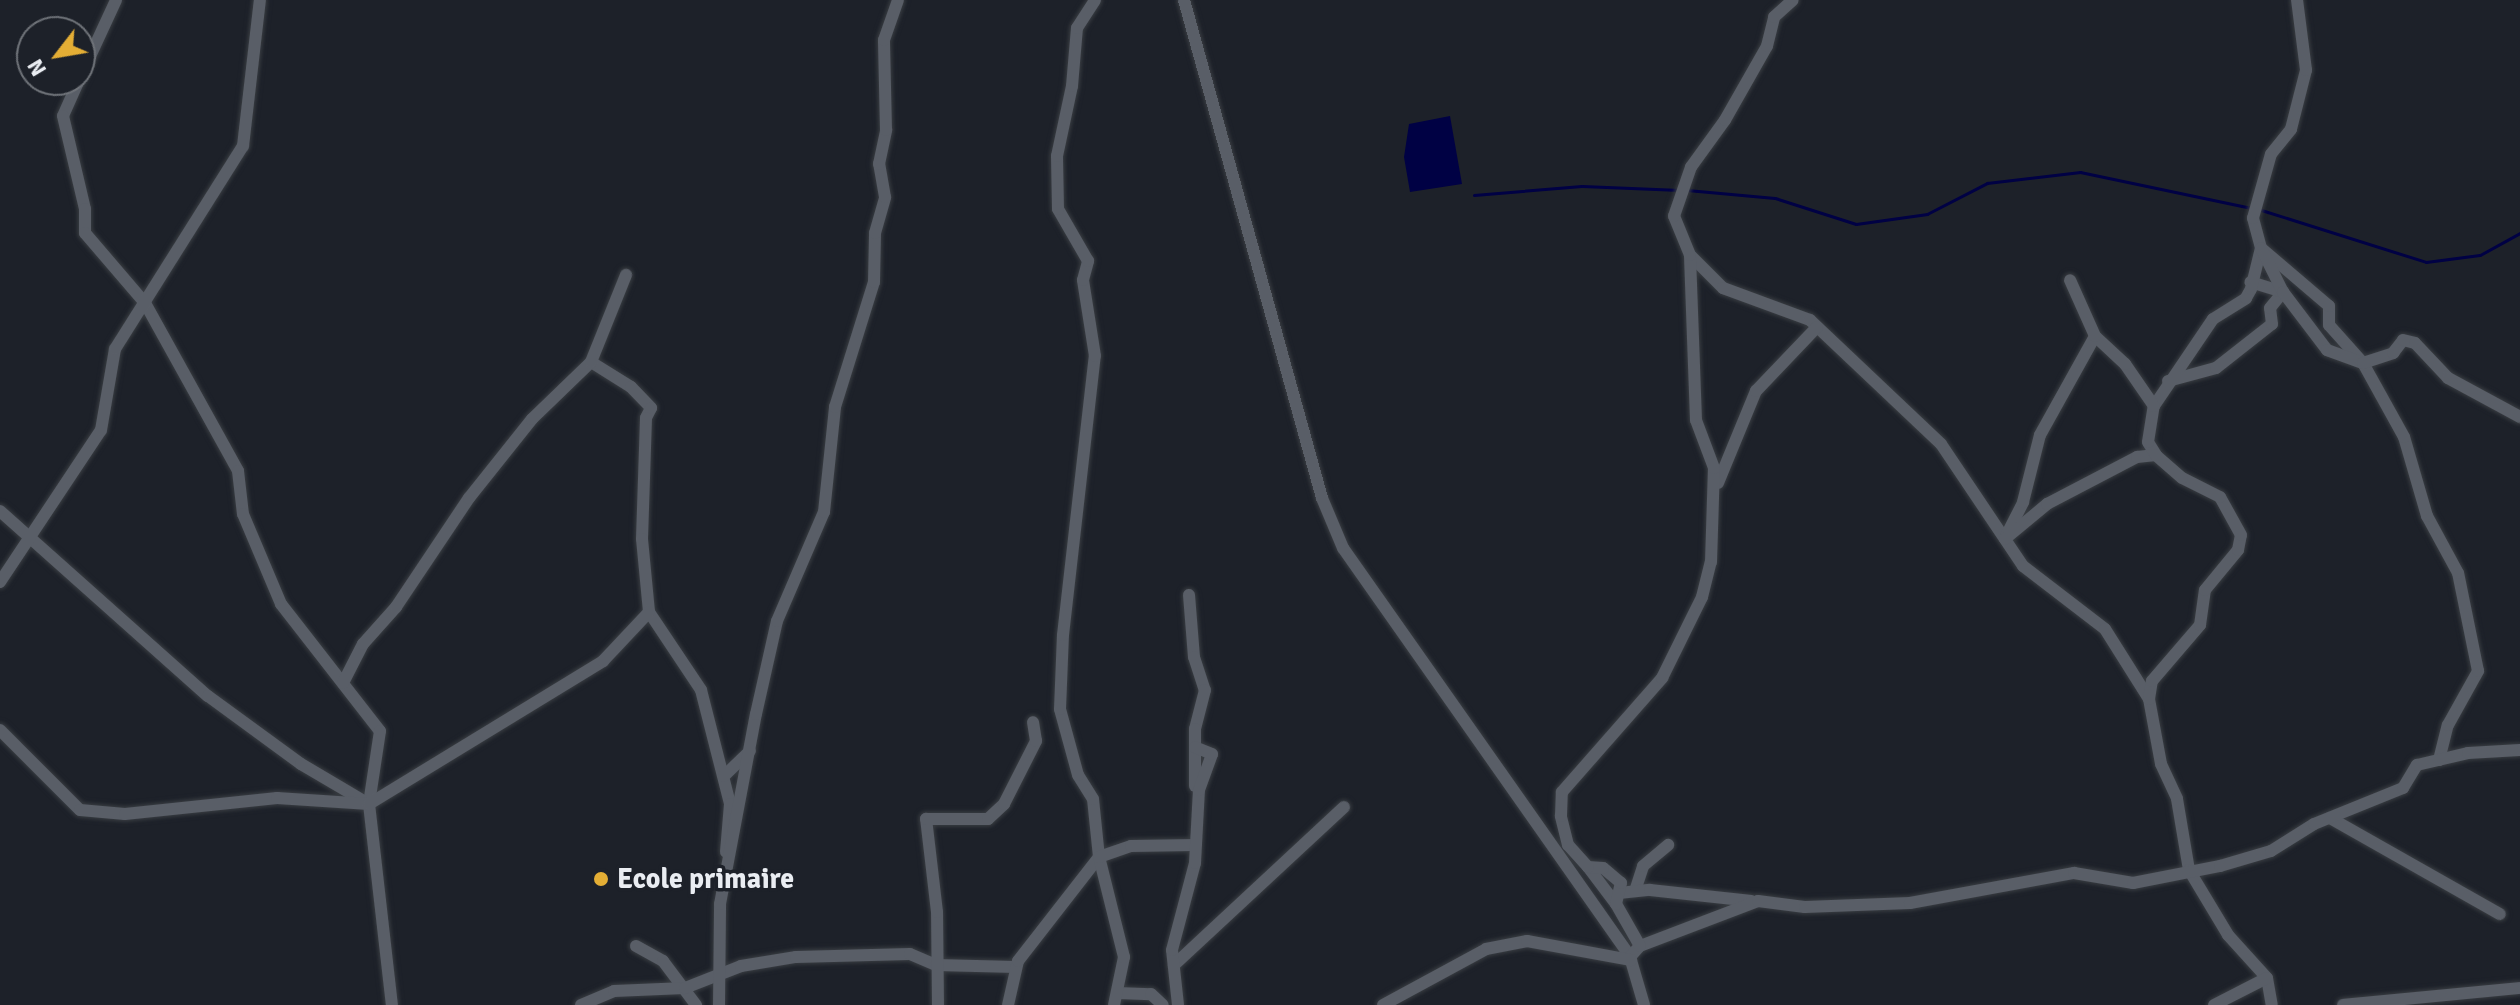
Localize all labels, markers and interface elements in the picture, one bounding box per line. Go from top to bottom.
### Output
north arrow [16,16,96,96]
text: N [21,54,52,81]
place label: Ecole primaire [617,862,794,896]
marker: Ecole primaire [592,870,610,888]

